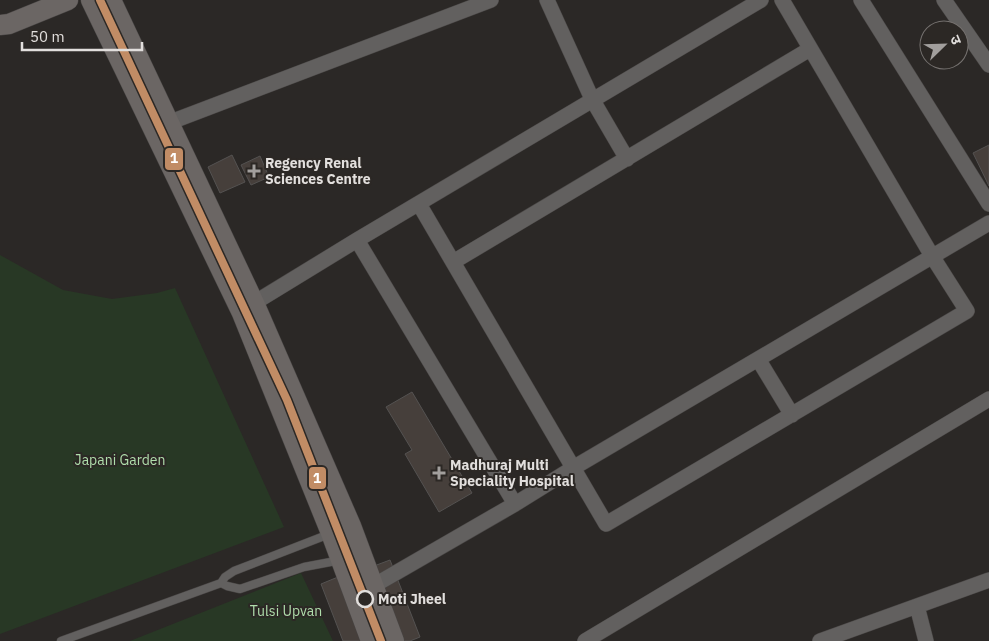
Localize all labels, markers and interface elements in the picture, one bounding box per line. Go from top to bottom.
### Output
scale bar [22,20,142,52]
north arrow [919,20,969,70]
text: 50 m [30,27,65,46]
text: उ [946,33,966,48]
line badge: 1 [164,147,184,171]
text: 1 [170,149,179,167]
place label: Regency Renal Sciences Centre [265,154,371,188]
marker: Regency Renal Sciences Centre [247,164,261,178]
park label: Japani Garden [75,451,166,469]
place label: Madhuraj Multi Speciality Hospital [450,456,574,490]
line badge: 1 [308,466,327,490]
marker: Madhuraj Multi Speciality Hospital [432,466,446,480]
text: 1 [313,469,322,487]
marker: Moti Jheel [356,590,374,608]
place label: Moti Jheel [378,590,446,608]
park label: Tulsi Upvan [250,602,322,620]

